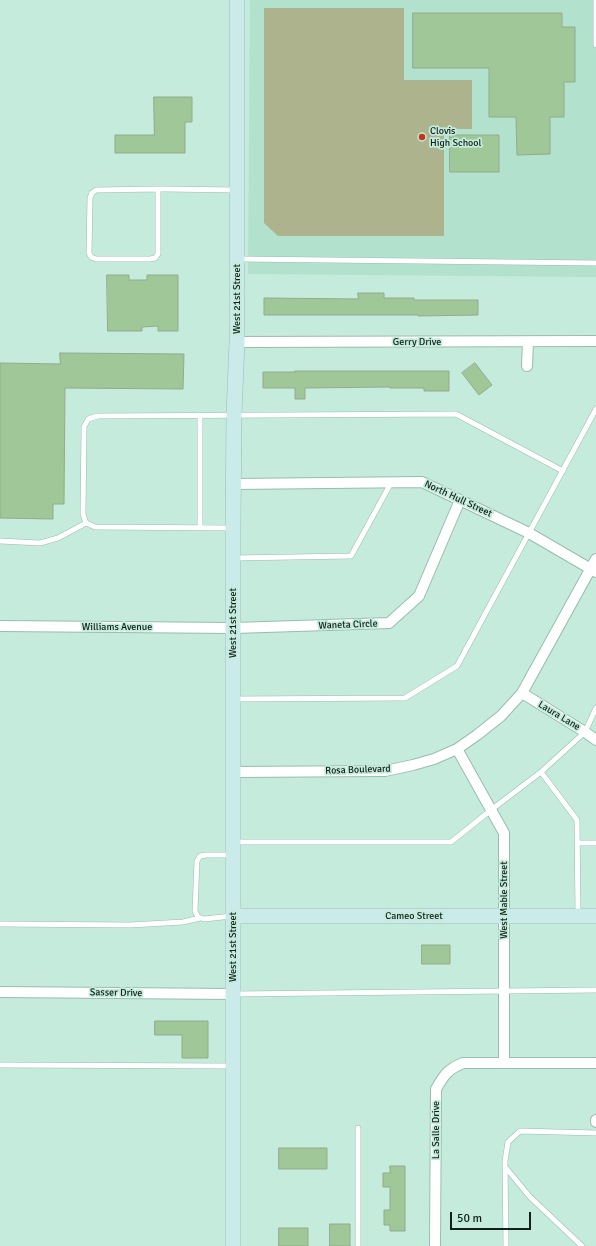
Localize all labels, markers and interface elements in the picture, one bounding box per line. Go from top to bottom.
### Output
place label: Clovis High School [430,125,481,148]
marker: Clovis High School [417,132,427,142]
street label: West 21st Street [231,264,243,334]
street label: Gerry Drive [393,336,441,348]
street label: North Hull Street [422,478,494,520]
street label: West 21st Street [227,588,239,658]
street label: Waneta Circle [318,618,378,632]
street label: Williams Avenue [82,621,152,633]
street label: Laura Lane [536,699,582,733]
street label: Rosa Boulevard [325,763,391,777]
street label: West Mable Street [498,861,510,939]
street label: Cameo Street [385,910,443,922]
street label: West 21st Street [227,912,239,982]
street label: Sasser Drive [90,987,142,999]
street label: La Salle Drive [430,1101,442,1159]
scale bar [452,1204,533,1230]
text: 50 m [457,1211,482,1226]

